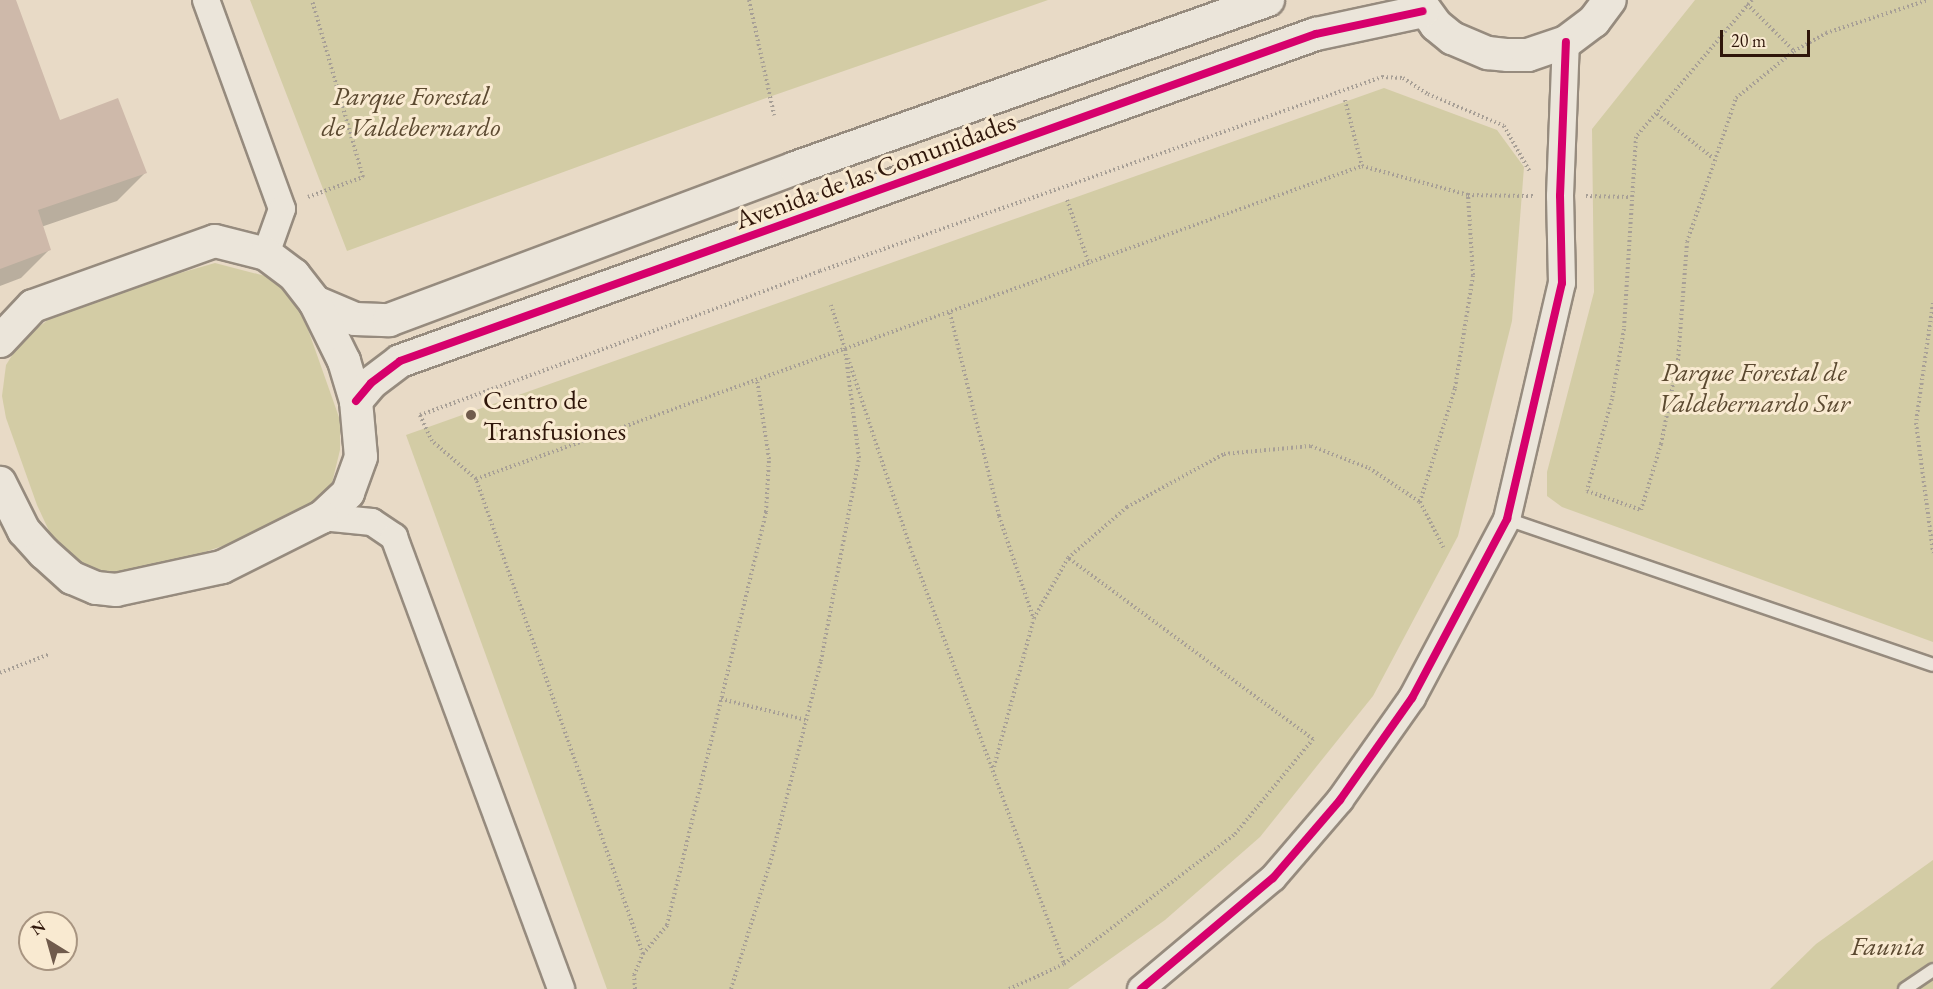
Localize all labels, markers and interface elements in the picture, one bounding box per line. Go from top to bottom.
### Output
scale bar [1723,18,1813,56]
text: 20 m [1731,29,1766,52]
park label: Parque Forestal de Valdebernardo [321,79,501,142]
street label: Avenida de las Comunidades [730,104,1020,236]
park label: Parque Forestal de Valdebernardo Sur [1658,355,1850,418]
place label: Centro de Transfusiones [483,383,626,446]
marker: Centro de Transfusiones [464,408,478,422]
north arrow [18,911,78,971]
text: N [27,916,50,940]
park label: Faunia [1851,930,1925,962]

